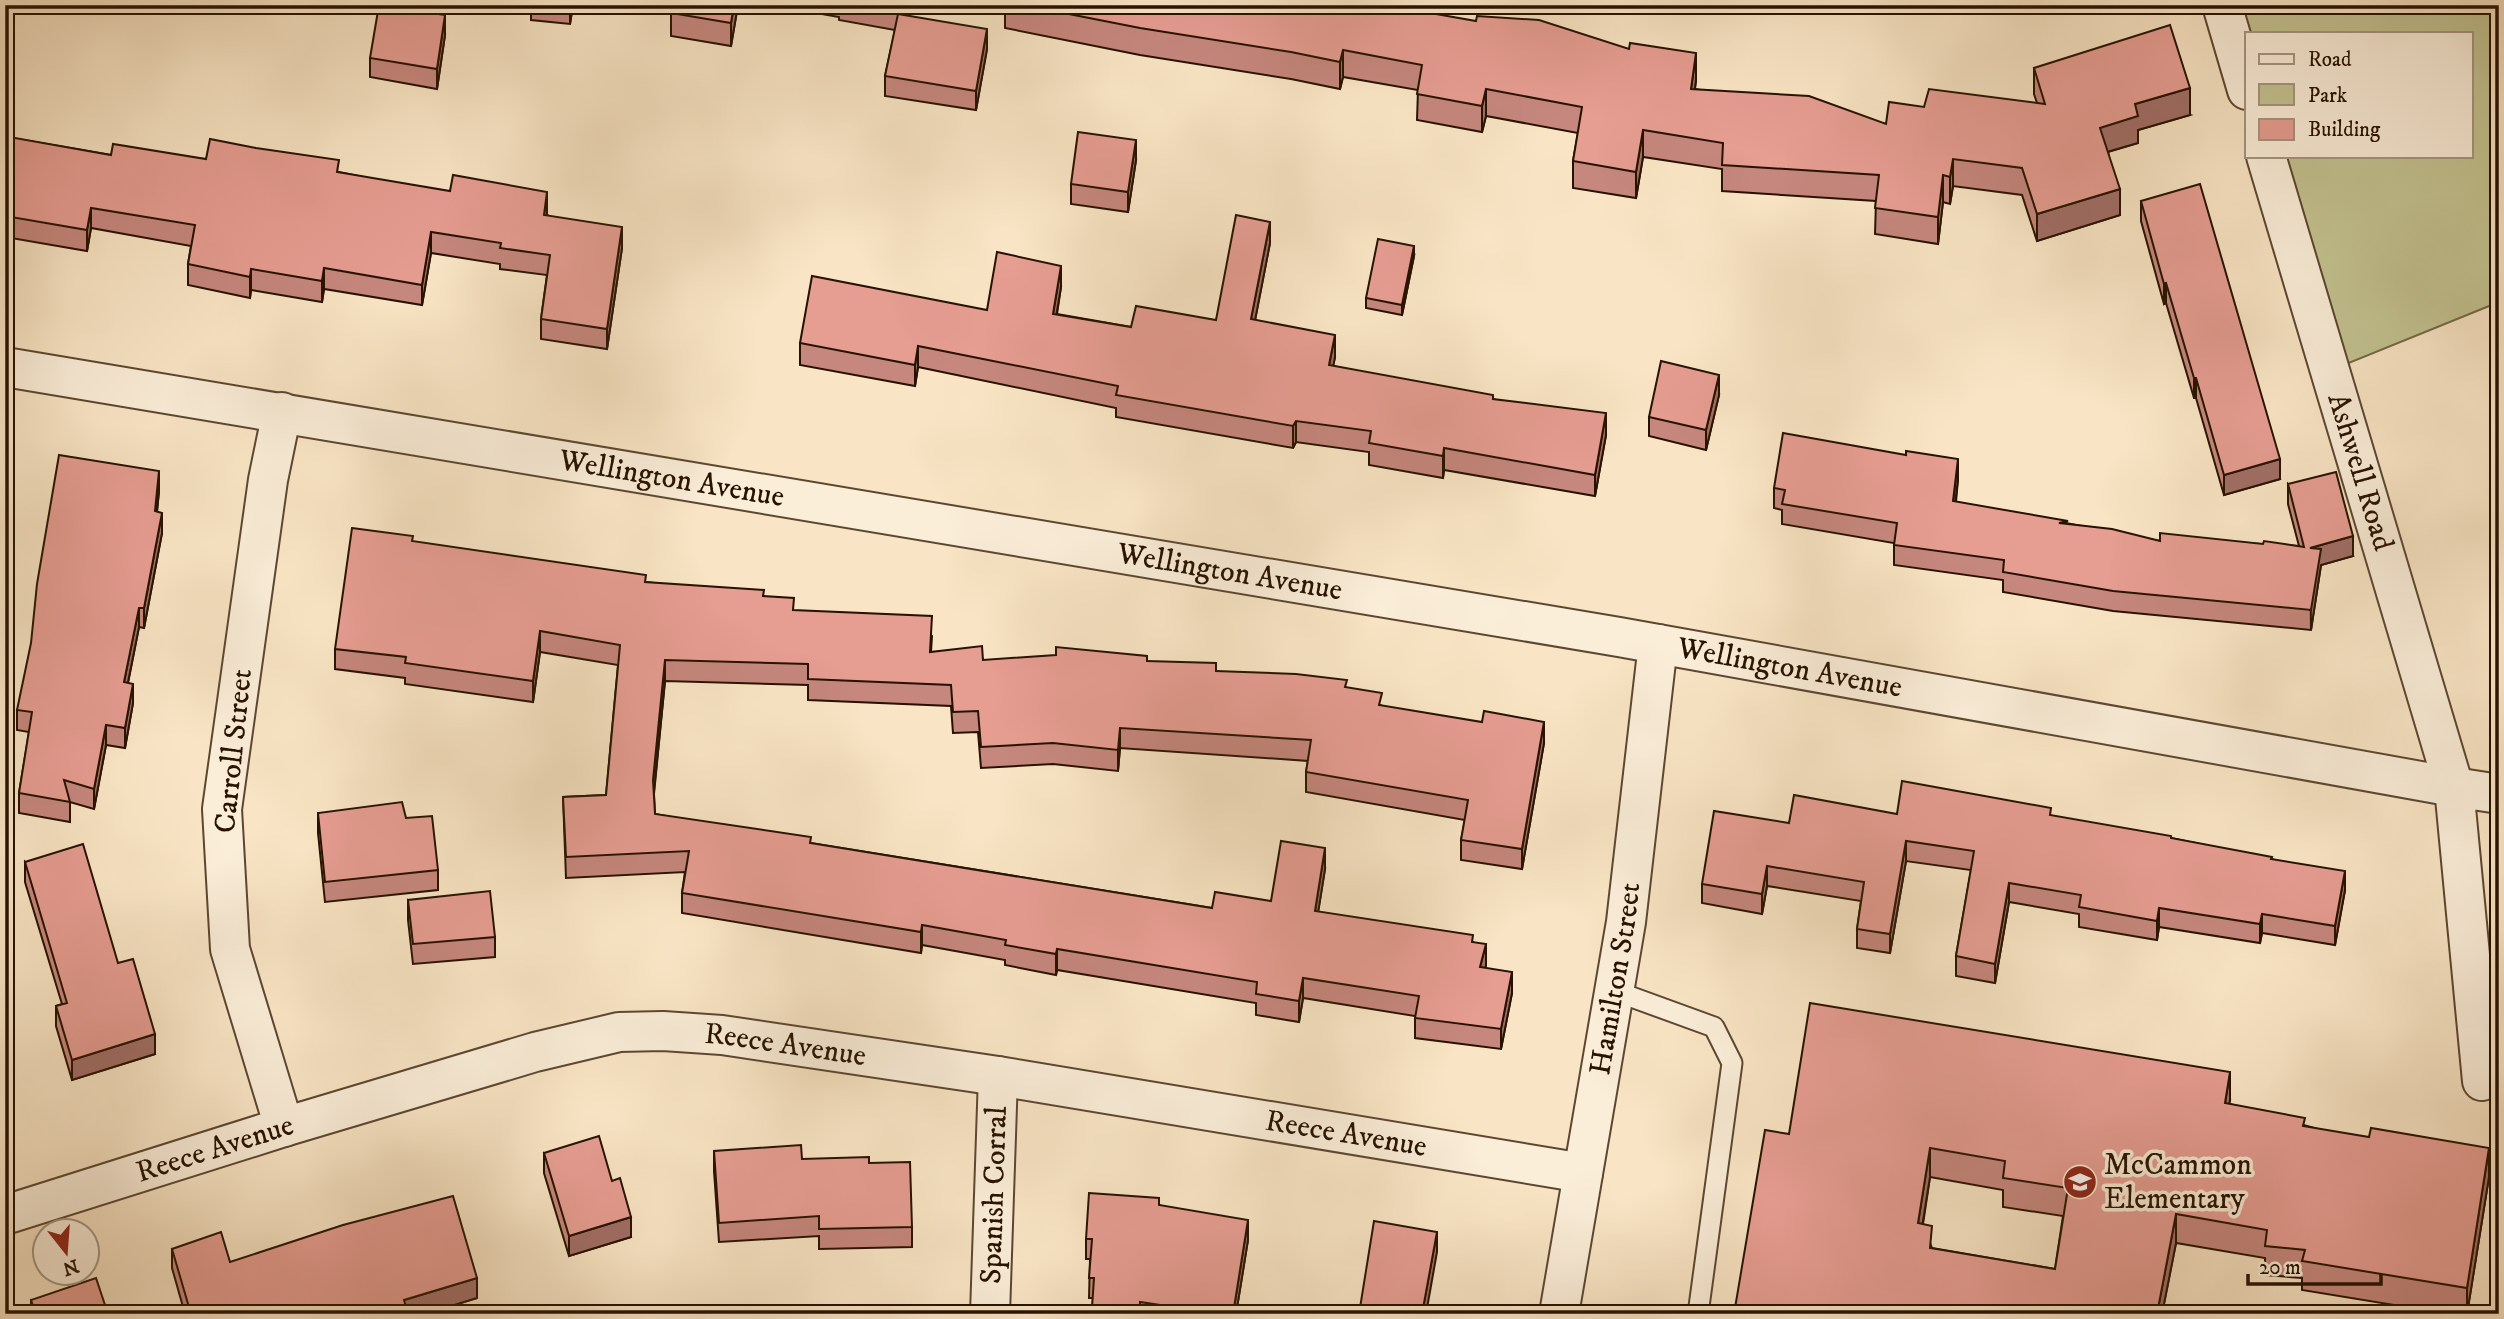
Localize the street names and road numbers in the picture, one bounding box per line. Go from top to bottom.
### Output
street label: Ashwell Road [2319,389,2401,555]
street label: Wellington Avenue [556,441,787,516]
street label: Wellington Avenue [1114,535,1345,609]
street label: Wellington Avenue [1674,629,1905,706]
street label: Carroll Street [207,667,261,835]
street label: Hamilton Street [1582,881,1649,1078]
street label: Reece Avenue [703,1015,869,1075]
street label: Reece Avenue [1263,1102,1430,1165]
street label: Spanish Corral [973,1106,1015,1285]
street label: Reece Avenue [132,1107,298,1191]

